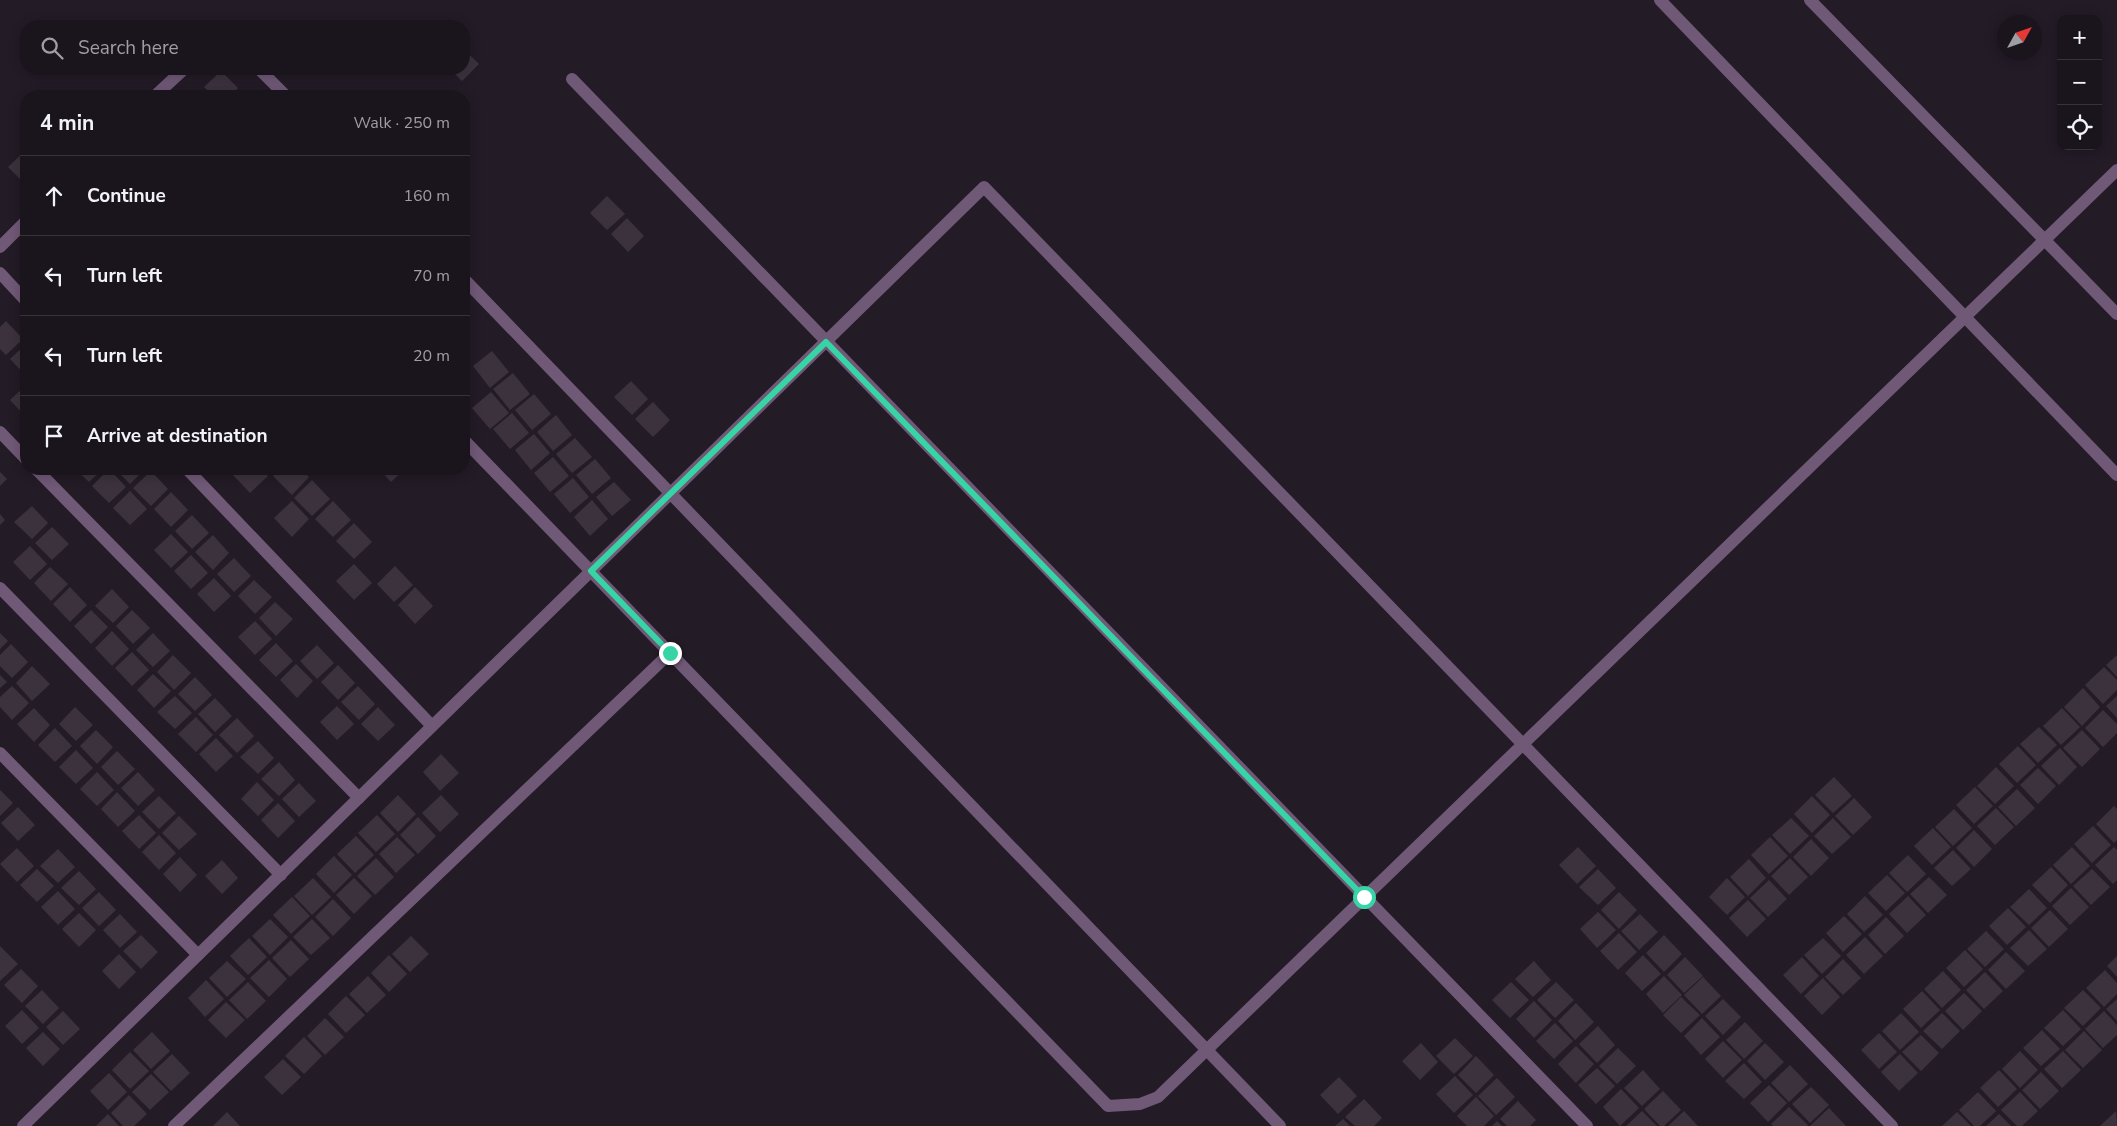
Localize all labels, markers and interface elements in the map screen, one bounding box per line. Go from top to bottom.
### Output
north arrow [1997,15,2042,60]
map controls [2057,15,2102,150]
button: + [2057,15,2102,60]
search box [20,20,470,75]
icon: search [38,34,66,62]
text: Search here [78,35,179,61]
button: − [2057,60,2102,105]
button: locate [2057,105,2102,150]
text: 4 min [40,109,94,137]
text: Walk · 250 m [354,112,450,134]
icon: ahead [40,182,68,210]
text: Continue [87,183,166,209]
text: 160 m [403,185,450,207]
icon: left [40,262,68,290]
text: Turn left [87,263,162,289]
text: 70 m [413,265,450,287]
icon: left [40,342,68,370]
text: Turn left [87,343,162,369]
text: 20 m [413,345,450,367]
icon: arrive [40,422,68,450]
text: Arrive at destination [87,423,268,449]
route end [659,642,682,665]
route start [1353,886,1376,909]

